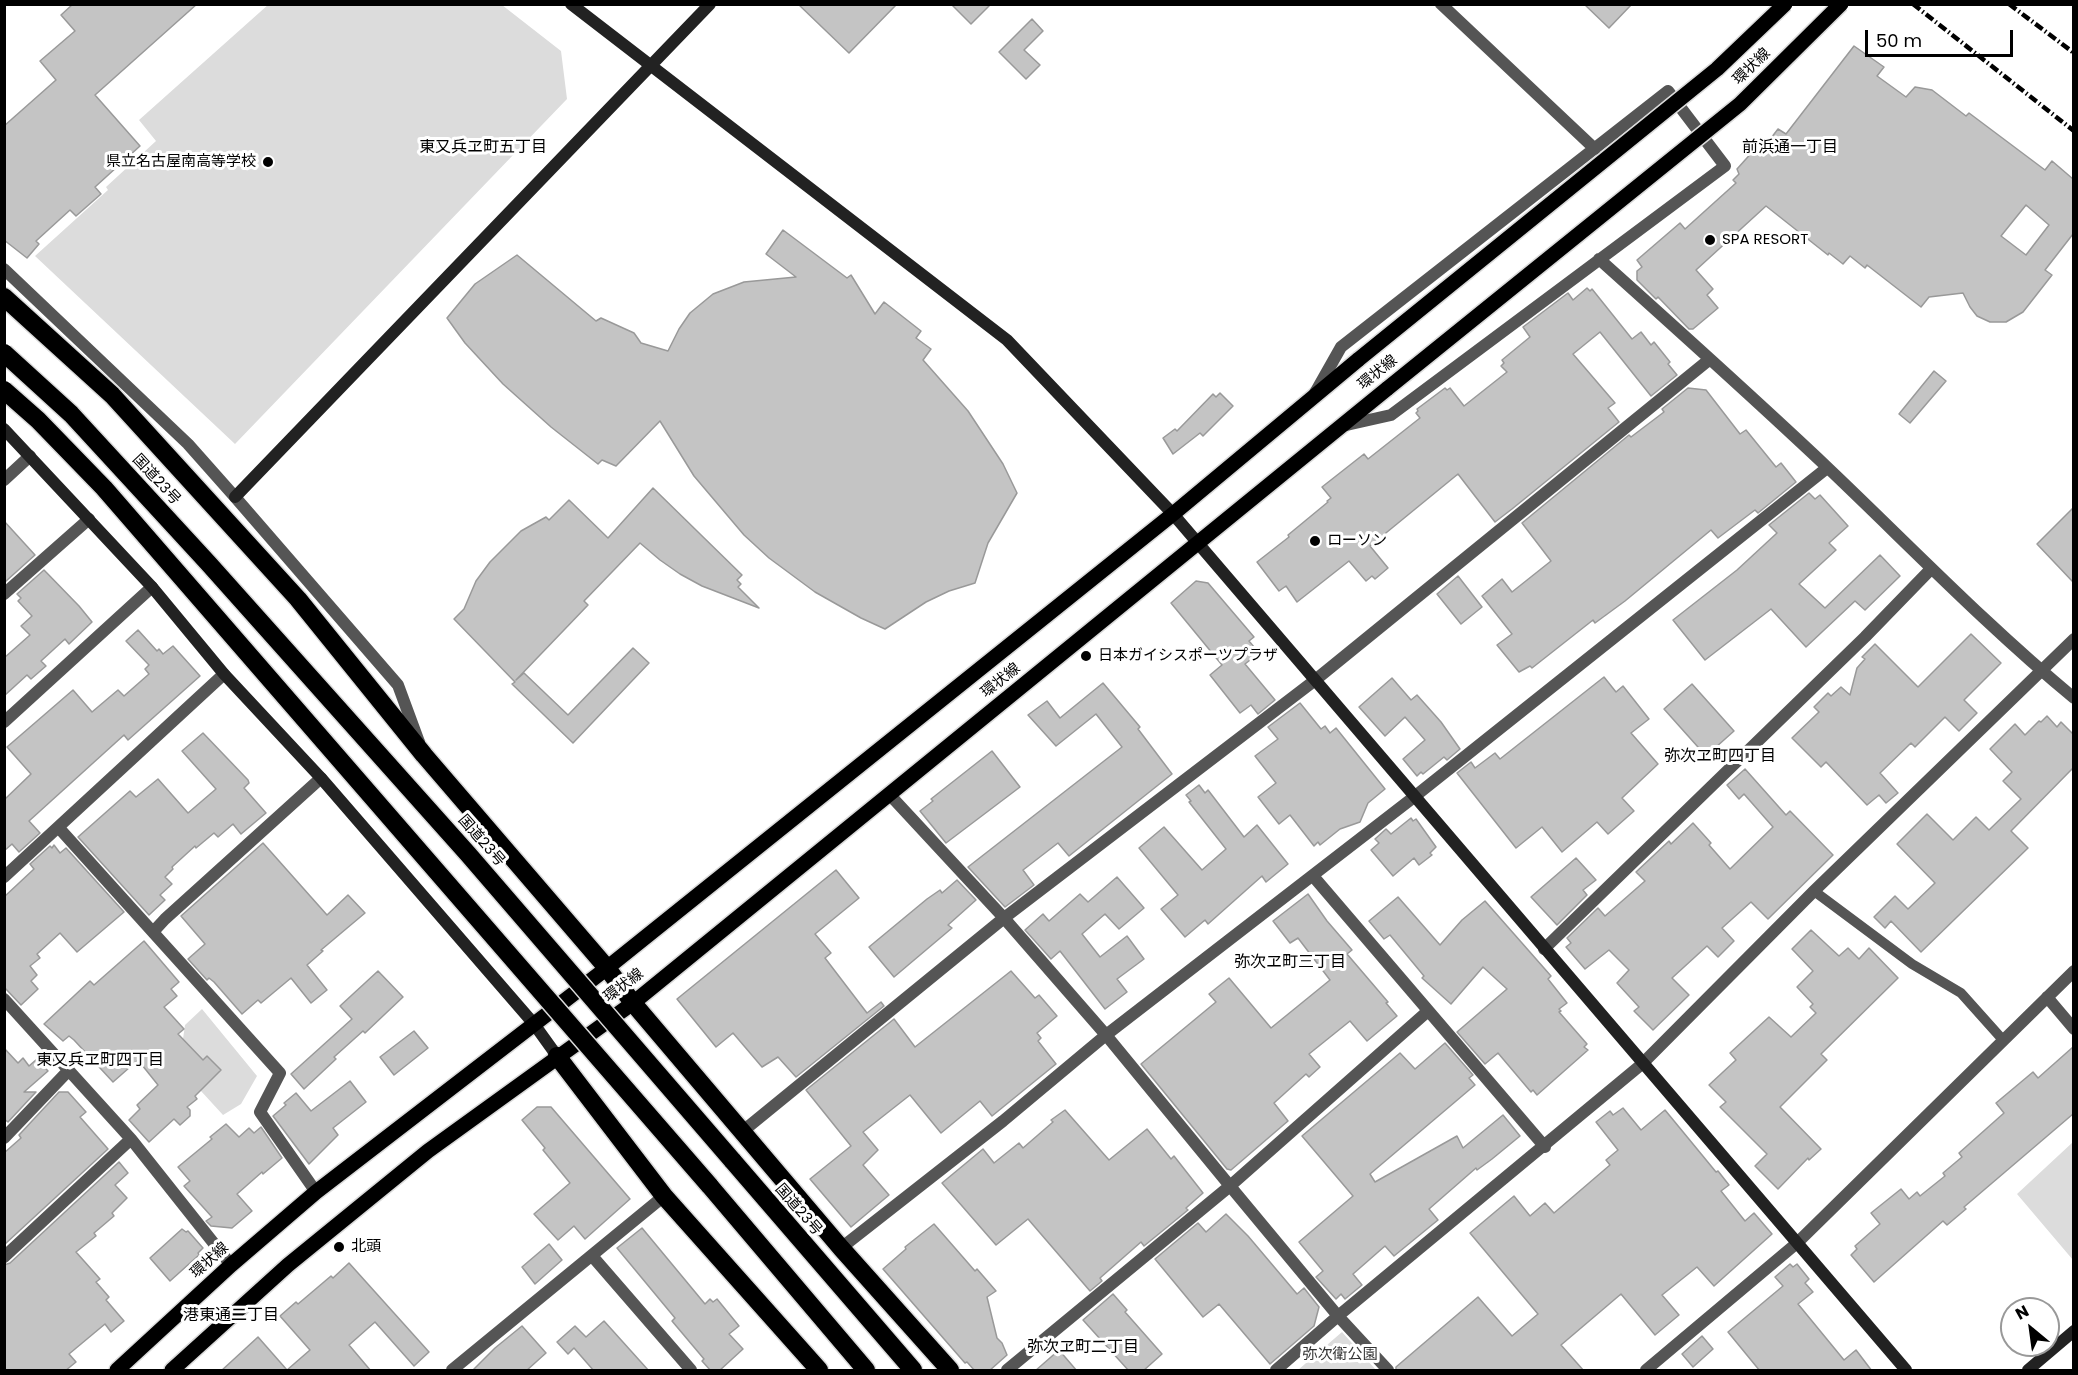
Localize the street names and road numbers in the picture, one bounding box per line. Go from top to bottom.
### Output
street label: 環状線 [1730,45,1774,89]
street label: 環状線 [1355,352,1401,394]
street label: 国道23号 [128,451,184,509]
street label: 環状線 [978,660,1024,702]
street label: 国道23号 [454,812,508,870]
street label: 環状線 [601,965,647,1007]
street label: 国道23号 [771,1181,825,1239]
street label: 環状線 [187,1239,233,1283]

